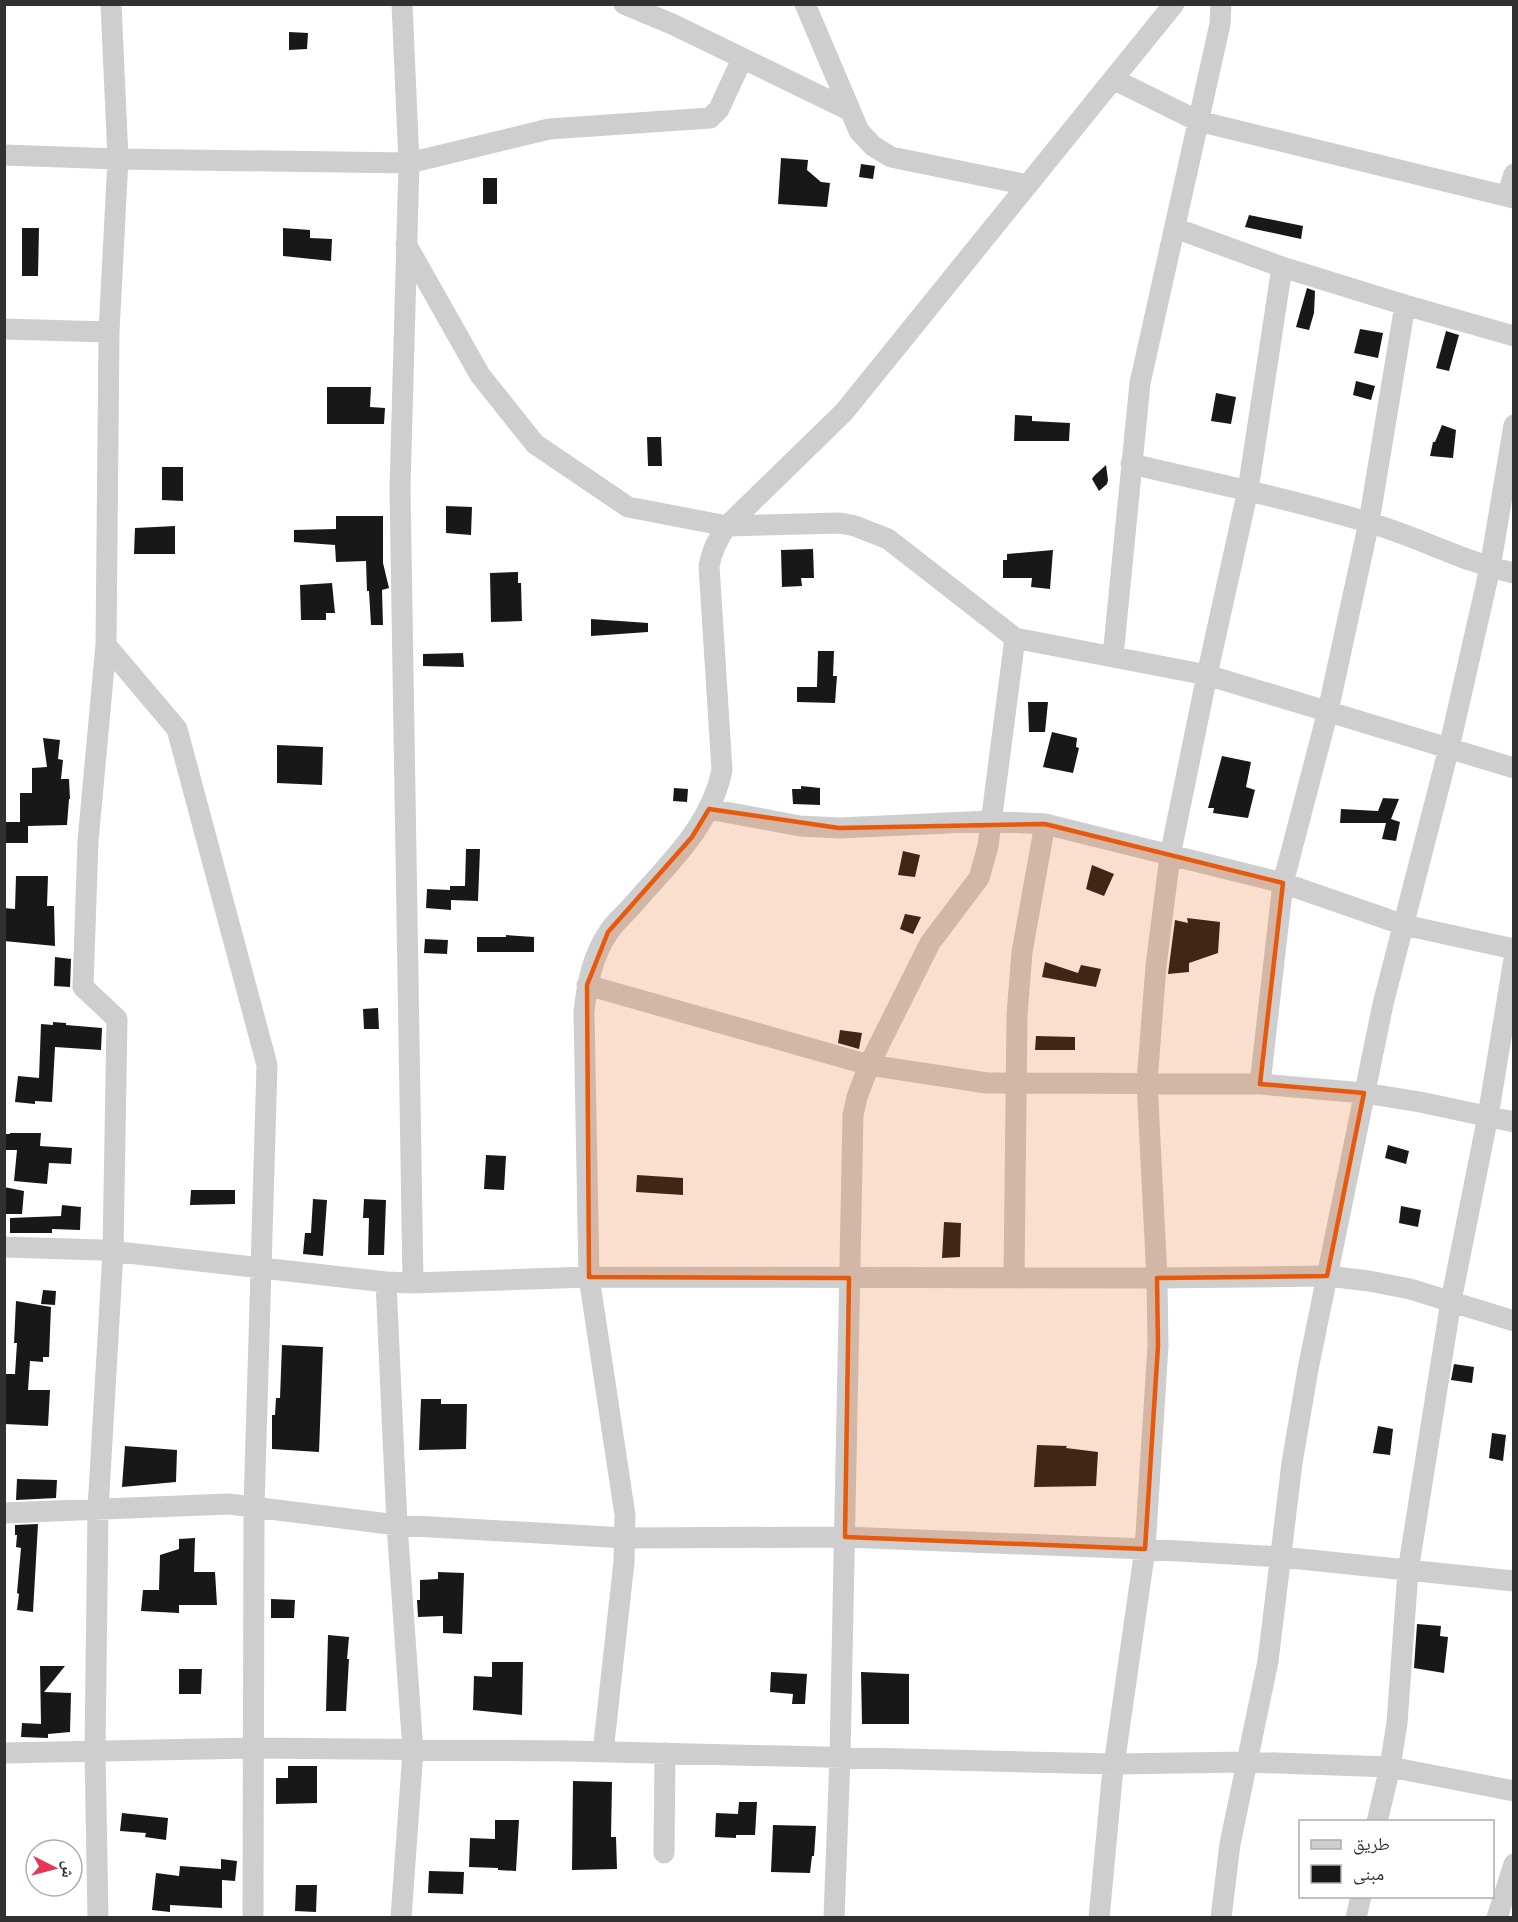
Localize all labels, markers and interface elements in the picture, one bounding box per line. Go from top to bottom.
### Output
legend [1299,1820,1494,1898]
text: طريق [1353,1831,1390,1855]
north arrow [24,1838,84,1898]
text: ش [57,1860,81,1879]
text: مبنى [1353,1861,1384,1885]

